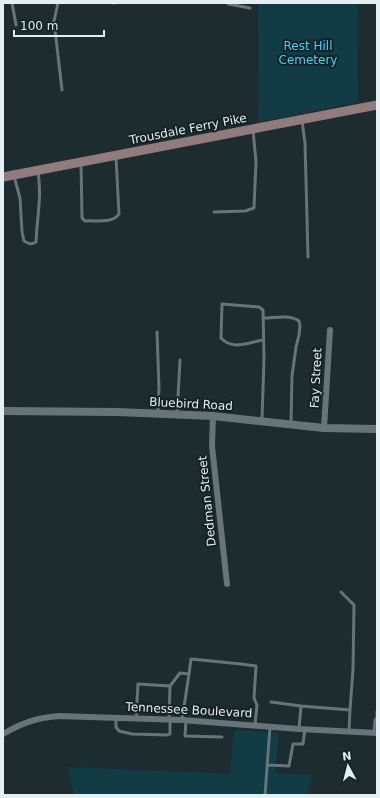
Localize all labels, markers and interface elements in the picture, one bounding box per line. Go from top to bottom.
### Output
scale bar [14,12,104,38]
text: 100 m [20,19,58,33]
park label: Rest Hill Cemetery [279,39,337,67]
street label: Trousdale Ferry Pike [127,111,248,147]
street label: Fay Street [307,347,325,409]
street label: Bluebird Road [149,395,233,413]
street label: Dedman Street [195,455,219,547]
street label: Tennessee Boulevard [124,700,253,720]
north arrow [328,746,368,786]
text: N [341,750,352,764]

